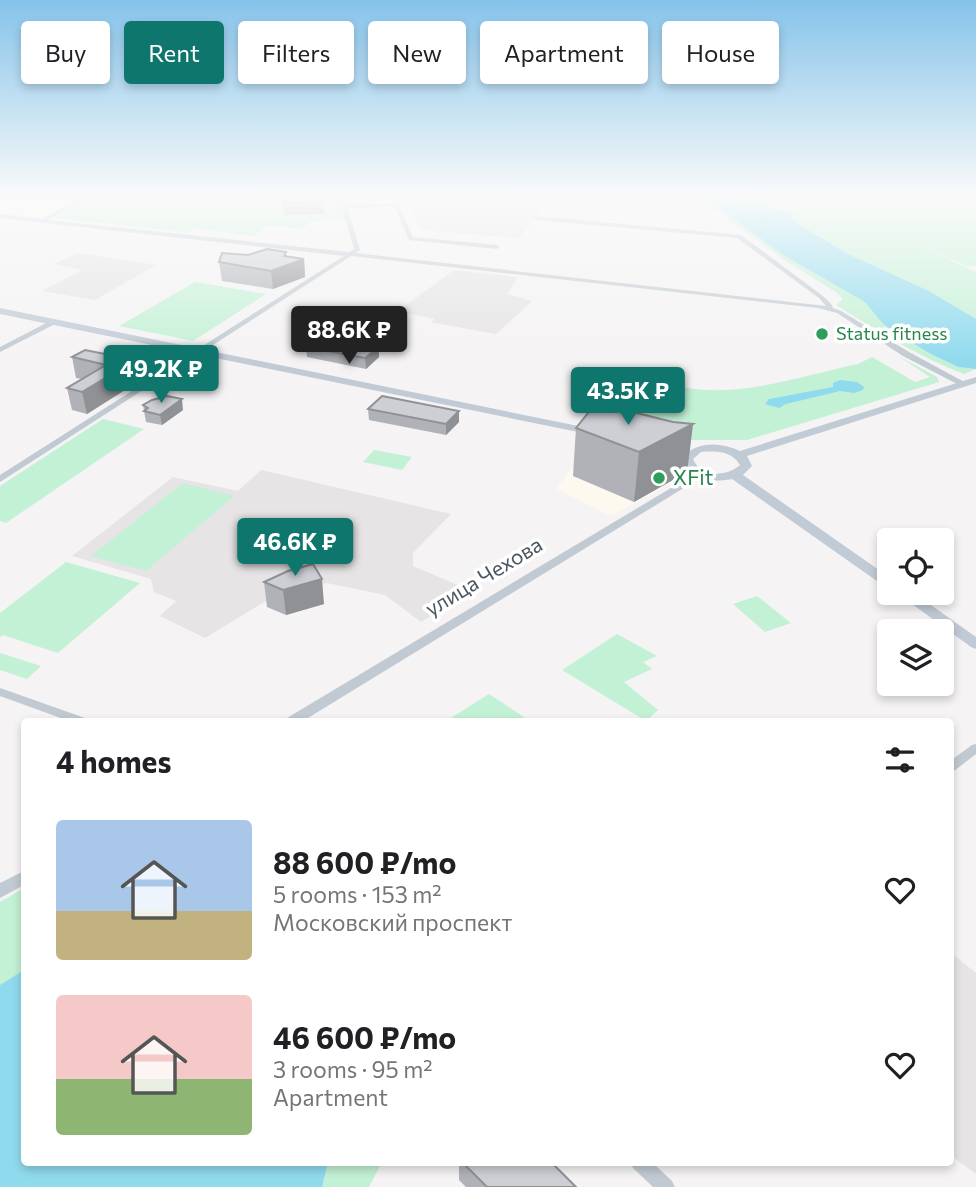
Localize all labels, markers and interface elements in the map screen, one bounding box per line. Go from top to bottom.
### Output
chip: Buy [21,21,110,84]
chip: Rent [124,21,224,84]
chip: Filters [238,21,354,84]
chip: New [368,21,466,84]
chip: Apartment [480,21,648,84]
chip: House [662,21,779,84]
pin: 88.6K ₽ [284,306,414,366]
text: 88.6K ₽ [307,315,391,343]
place label: Status fitness [836,322,948,344]
marker: Status fitness [814,326,830,342]
pin: 49.2K ₽ [96,346,226,405]
text: 49.2K ₽ [120,354,202,382]
pin: 43.5K ₽ [563,368,693,427]
text: 43.5K ₽ [587,376,669,404]
place label: XFit [673,464,713,489]
marker: XFit [651,470,667,486]
pin: 46.6K ₽ [230,518,360,578]
text: 46.6K ₽ [253,527,337,555]
map controls [877,528,954,696]
button: locate [877,528,954,605]
street label: улица Чехова [420,531,546,620]
button: layers [877,619,954,696]
icon: filters [881,741,919,779]
text: 4 homes [56,742,171,779]
text: 88 600 ₽/mo [273,843,456,880]
icon: home [112,848,196,932]
icon: heart [881,871,919,909]
text: 5 rooms · 153 m² [273,880,442,908]
text: Московский проспект [273,908,512,936]
text: 46 600 ₽/mo [273,1018,456,1055]
icon: home [112,1023,196,1107]
icon: heart [881,1046,919,1084]
text: 3 rooms · 95 m² [273,1055,432,1083]
text: Apartment [273,1083,388,1111]

